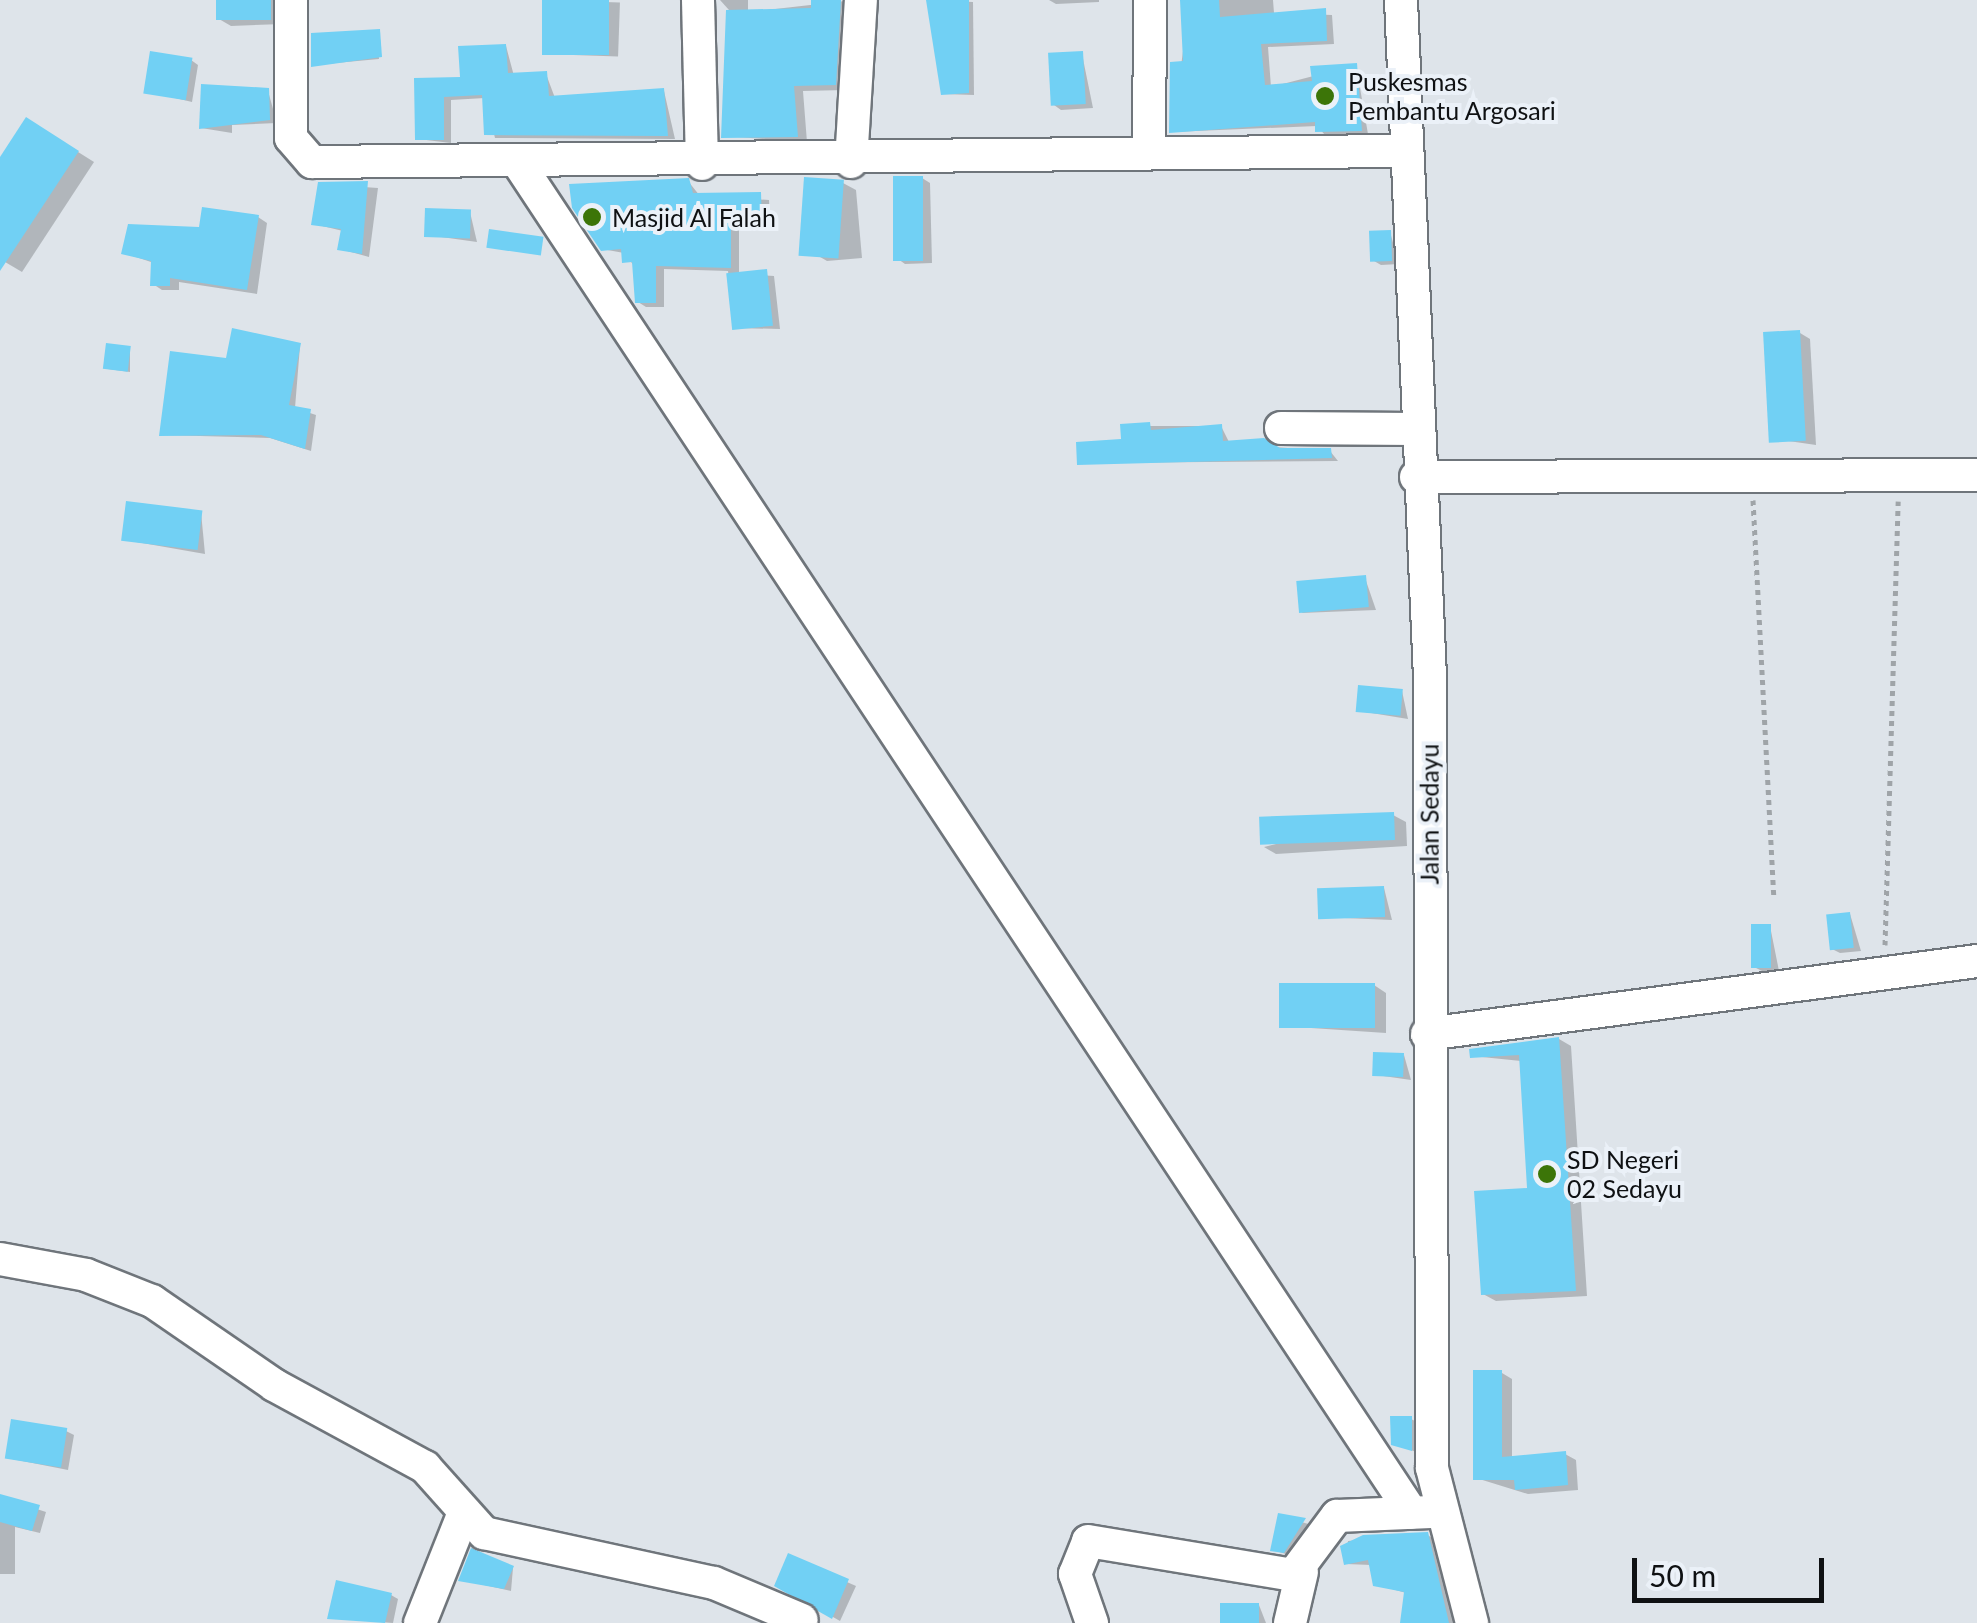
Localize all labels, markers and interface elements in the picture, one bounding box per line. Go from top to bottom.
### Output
place label: Puskesmas Pembantu Argosari [1348,67,1557,126]
marker: Puskesmas Pembantu Argosari [1312,83,1338,109]
place label: Masjid Al Falah [612,202,777,232]
marker: Masjid Al Falah [581,206,603,228]
street label: Jalan Sedayu [1414,744,1444,884]
place label: SD Negeri 02 Sedayu [1567,1145,1682,1204]
marker: SD Negeri 02 Sedayu [1536,1163,1558,1185]
scale bar [1637,1538,1830,1600]
text: 50 m [1649,1557,1716,1593]

